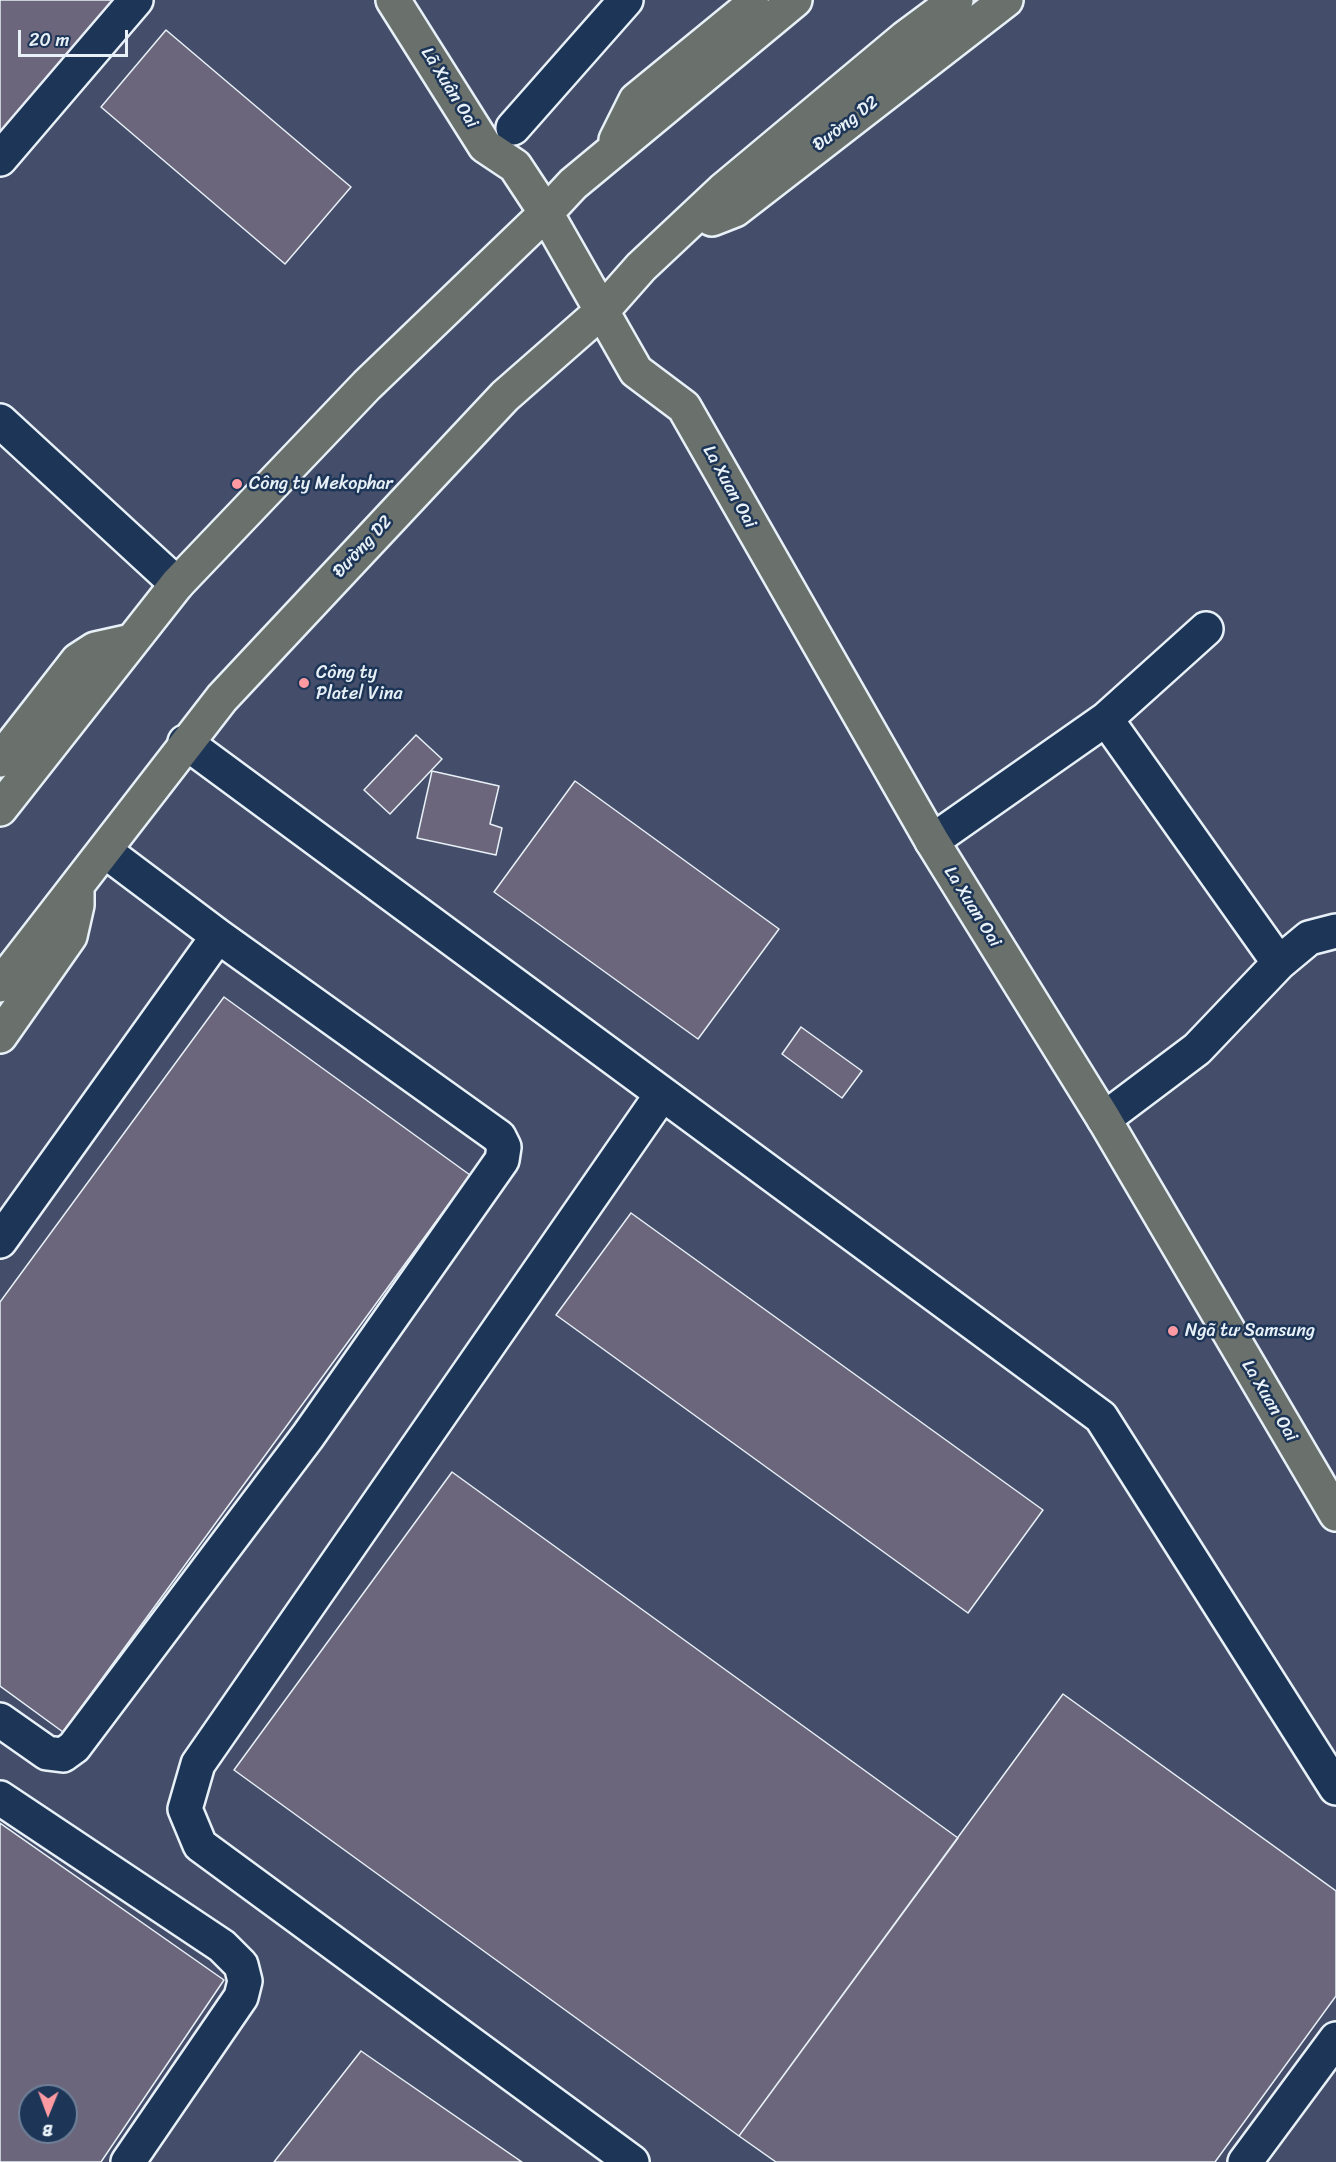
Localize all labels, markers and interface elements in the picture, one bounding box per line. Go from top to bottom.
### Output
scale bar [21,18,130,56]
text: 20 m [29,24,69,56]
street label: Lã Xuân Oai [416,44,482,132]
street label: Đường D2 [809,92,883,156]
street label: La Xuan Oai [697,442,761,532]
place label: Công ty Mekophar [249,473,393,495]
marker: Công ty Mekophar [230,477,244,491]
street label: Đường D2 [329,511,397,583]
place label: Công ty Platel Vina [316,662,402,704]
marker: Công ty Platel Vina [297,676,311,690]
street label: La Xuan Oai [939,863,1005,951]
place label: Ngã tư Samsung [1185,1320,1315,1342]
marker: Ngã tư Samsung [1166,1324,1180,1338]
street label: La Xuan Oai [1236,1356,1302,1446]
north arrow [18,2084,78,2144]
text: B [42,2116,53,2145]

